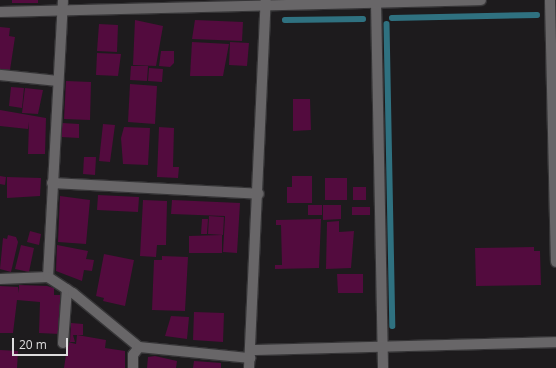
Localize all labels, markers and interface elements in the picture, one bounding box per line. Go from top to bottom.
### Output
scale bar [14,330,70,356]
text: 20 m [19,336,47,353]

